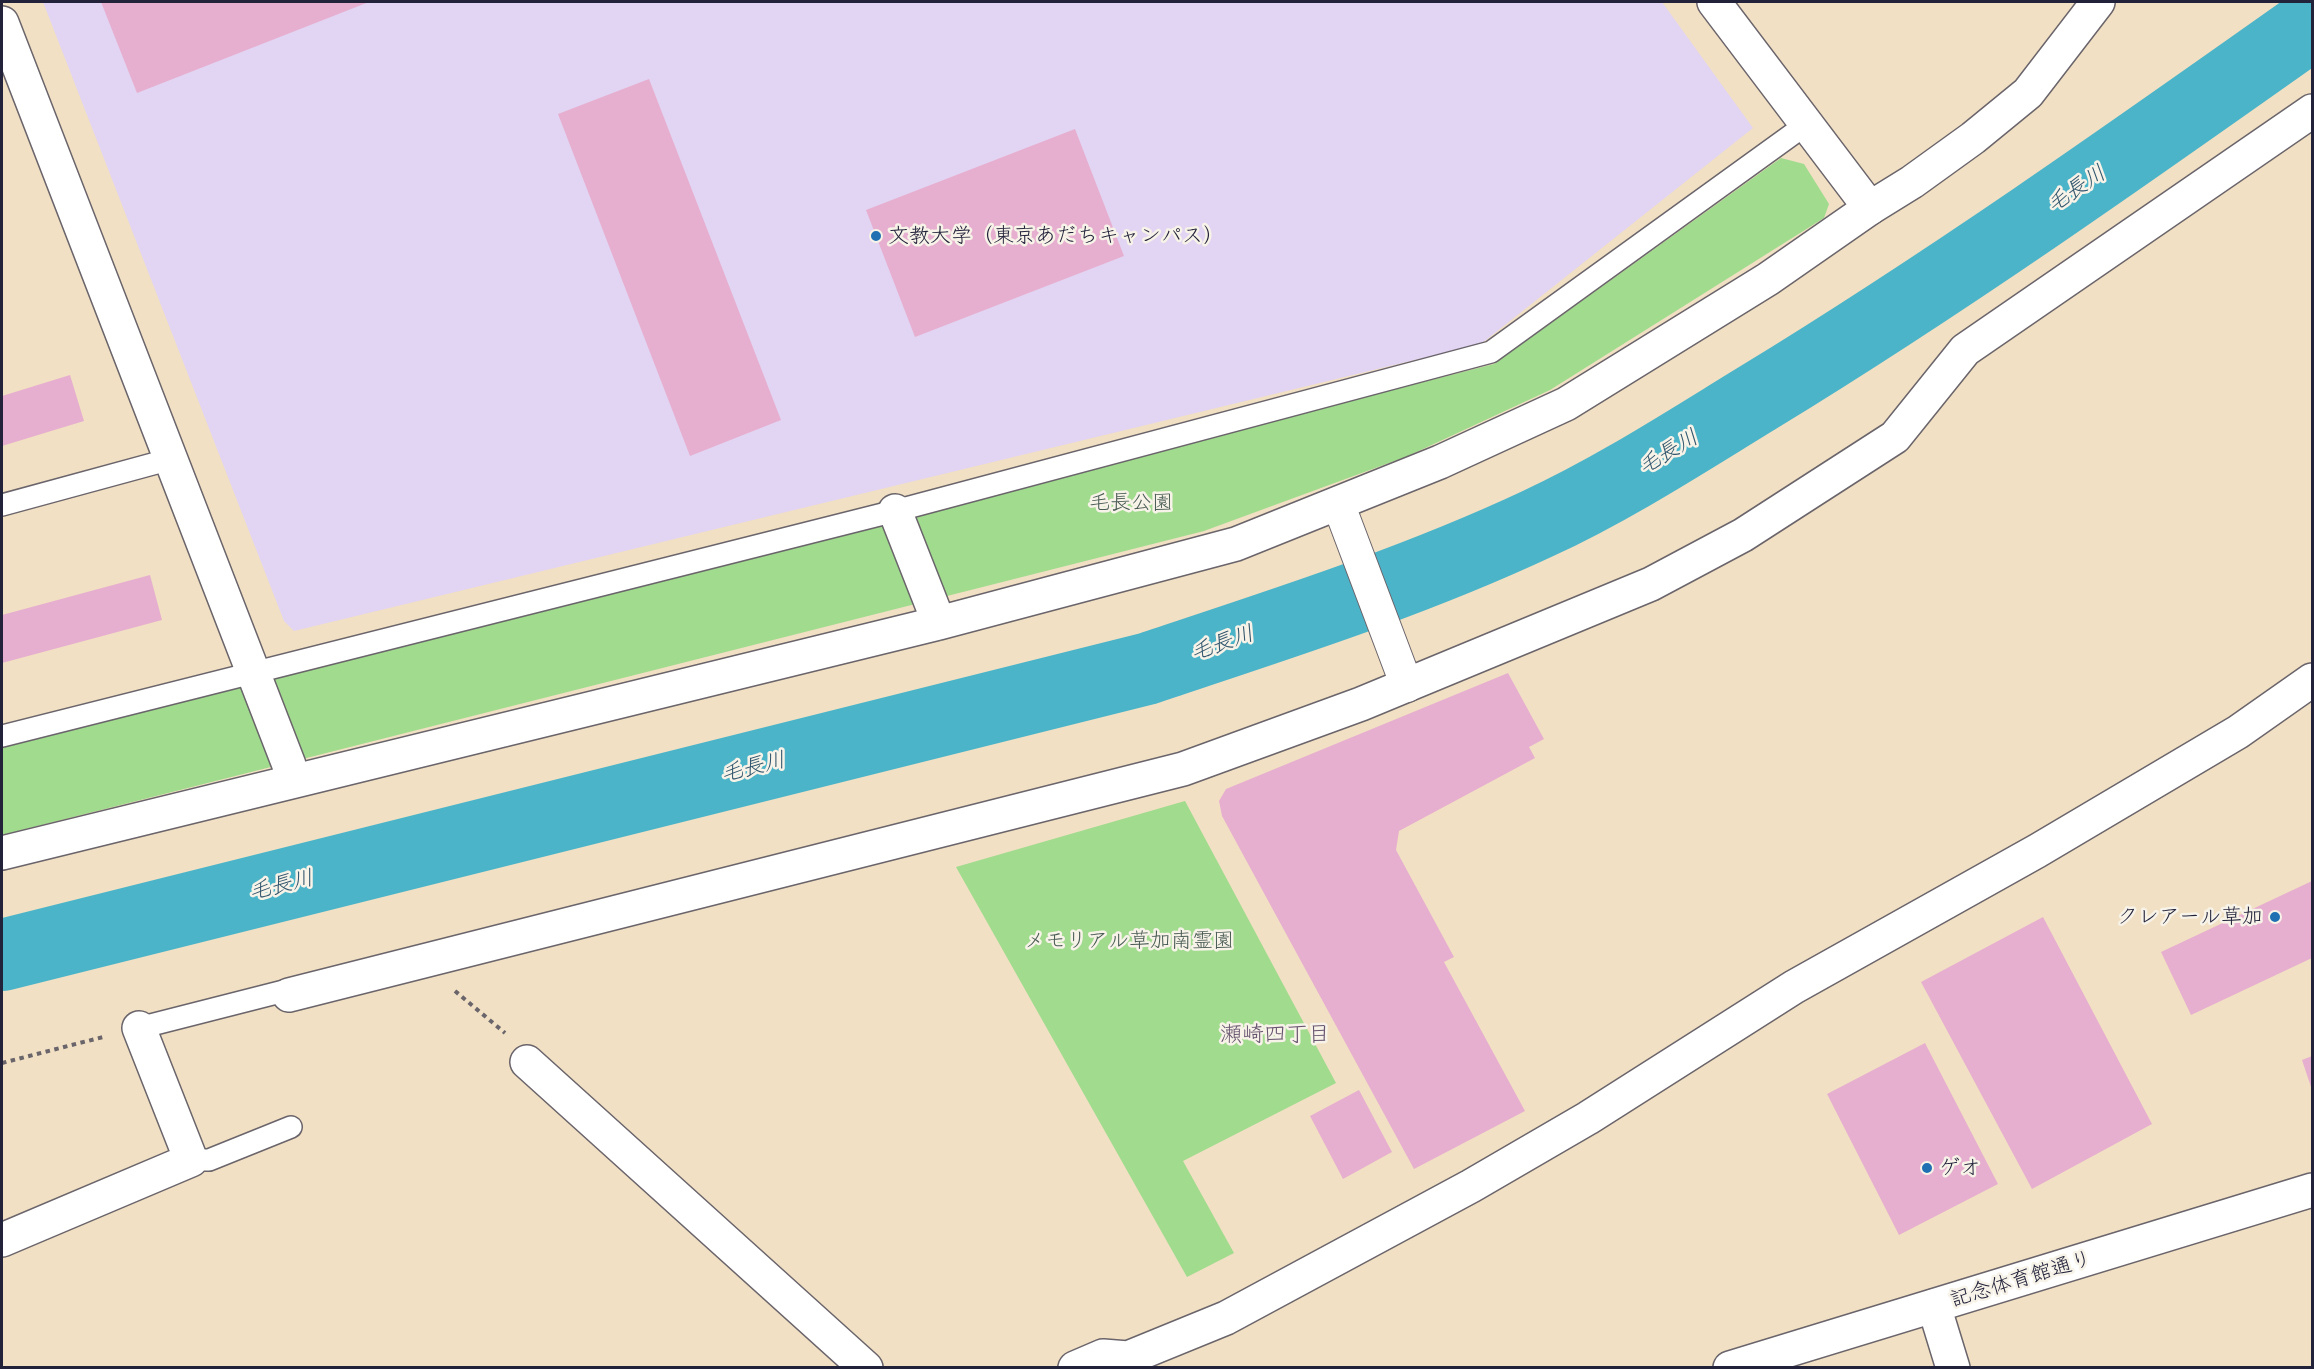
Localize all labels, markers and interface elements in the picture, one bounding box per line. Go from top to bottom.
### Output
water label: 毛長川 [2041,160,2111,218]
place label: 文教大学（東京あだちキャンパス） [888,223,1224,249]
marker: 文教大学（東京あだちキャンパス） [869,229,883,243]
water label: 毛長川 [1633,424,1703,480]
park label: 毛長公園 [1089,490,1173,516]
water label: 毛長川 [1187,620,1257,666]
water label: 毛長川 [718,746,788,788]
water label: 毛長川 [246,864,316,906]
place label: クレアール草加 [2117,904,2263,930]
marker: クレアール草加 [2268,910,2282,924]
park label: メモリアル草加南霊園 [1024,928,1234,954]
district label: 瀬崎四丁目 [1220,1021,1330,1047]
place label: ゲオ [1939,1155,1981,1181]
marker: ゲオ [1920,1161,1934,1175]
street label: 記念体育館通り [1947,1245,2095,1313]

